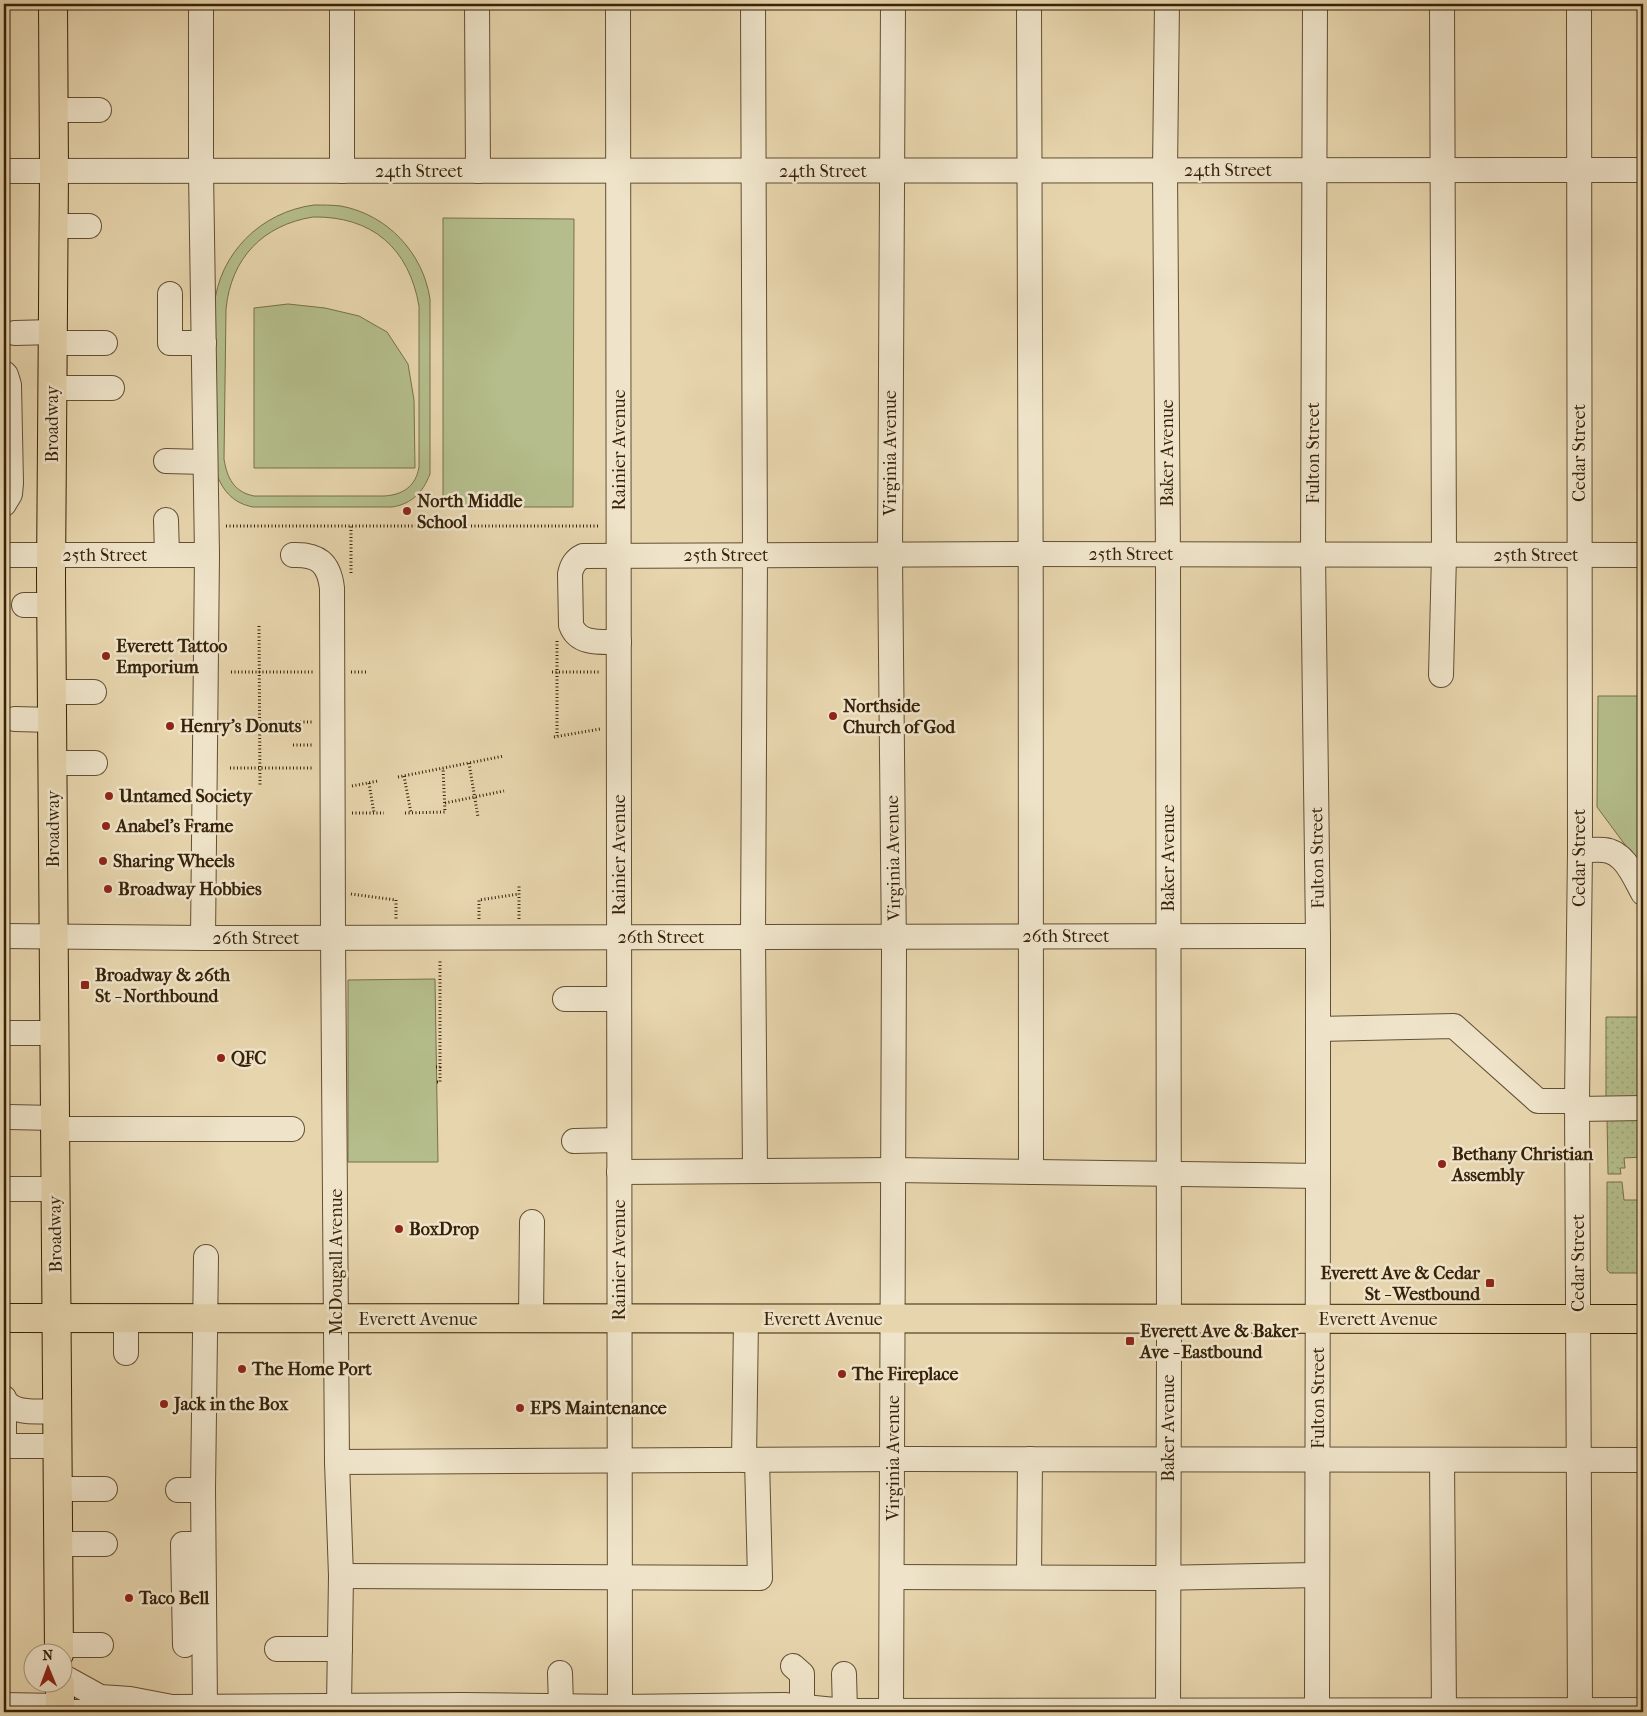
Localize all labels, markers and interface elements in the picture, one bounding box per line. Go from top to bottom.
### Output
street label: 24th Street [1184,160,1272,181]
street label: 24th Street [375,161,463,182]
street label: 24th Street [779,161,867,182]
street label: Broadway [42,384,63,463]
street label: Rainier Avenue [609,389,630,511]
street label: Virginia Avenue [880,390,901,517]
street label: Baker Avenue [1157,399,1178,507]
street label: Fulton Street [1303,401,1324,504]
street label: Cedar Street [1569,403,1590,502]
place label: North Middle School [417,491,523,533]
marker: North Middle School [401,505,413,517]
street label: 25th Street [1089,544,1174,565]
street label: 25th Street [63,545,148,566]
street label: 25th Street [684,545,769,566]
street label: 25th Street [1494,545,1579,566]
place label: Everett Tattoo Emporium [116,636,227,678]
marker: Everett Tattoo Emporium [100,650,112,662]
place label: Northside Church of God [843,696,956,738]
marker: Northside Church of God [827,710,839,722]
place label: Henry's Donuts [180,716,302,737]
marker: Henry's Donuts [164,720,176,732]
place label: Untamed Society [118,786,253,807]
street label: Broadway [43,789,64,868]
marker: Untamed Society [103,790,115,802]
street label: Rainier Avenue [609,794,630,916]
street label: Virginia Avenue [882,795,905,922]
street label: Baker Avenue [1158,804,1179,912]
street label: Fulton Street [1306,806,1329,909]
street label: Cedar Street [1569,808,1590,907]
place label: Anabel's Frame [115,816,233,837]
marker: Anabel's Frame [100,820,112,832]
place label: Sharing Wheels [113,851,235,872]
marker: Sharing Wheels [97,855,109,867]
place label: Broadway Hobbies [118,879,262,900]
marker: Broadway Hobbies [102,883,114,895]
street label: 26th Street [1023,926,1110,947]
street label: 26th Street [618,927,705,948]
street label: 26th Street [213,928,300,949]
place label: Broadway & 26th St - Northbound [95,965,231,1007]
marker: Broadway & 26th St - Northbound [79,979,91,991]
place label: QFC [231,1048,266,1069]
marker: QFC [215,1052,227,1064]
place label: Bethany Christian Assembly [1451,1144,1594,1186]
marker: Bethany Christian Assembly [1436,1158,1448,1170]
street label: McDougall Avenue [326,1188,347,1335]
street label: Broadway [44,1194,67,1273]
street label: Rainier Avenue [609,1199,630,1321]
street label: Cedar Street [1568,1213,1589,1312]
place label: BoxDrop [409,1219,479,1240]
marker: BoxDrop [393,1223,405,1235]
place label: Everett Ave & Cedar St - Westbound [1320,1263,1481,1305]
marker: Everett Ave & Cedar St - Westbound [1484,1277,1496,1289]
street label: Everett Avenue [358,1309,478,1330]
street label: Everett Avenue [763,1309,883,1330]
street label: Everett Avenue [1318,1309,1438,1330]
place label: Everett Ave & Baker Ave - Eastbound [1139,1321,1299,1363]
marker: Everett Ave & Baker Ave - Eastbound [1124,1335,1136,1347]
street label: Fulton Street [1308,1346,1329,1449]
place label: The Home Port [251,1359,372,1380]
marker: The Home Port [236,1363,248,1375]
place label: The Fireplace [851,1364,959,1385]
marker: The Fireplace [836,1368,848,1380]
street label: Baker Avenue [1158,1374,1179,1482]
place label: Jack in the Box [172,1394,289,1415]
street label: Virginia Avenue [883,1395,904,1522]
marker: Jack in the Box [158,1398,170,1410]
place label: EPS Maintenance [530,1398,667,1419]
marker: EPS Maintenance [514,1402,526,1414]
place label: Taco Bell [138,1588,210,1609]
marker: Taco Bell [123,1592,135,1604]
north arrow [22,1644,72,1694]
text: N [42,1647,54,1664]

